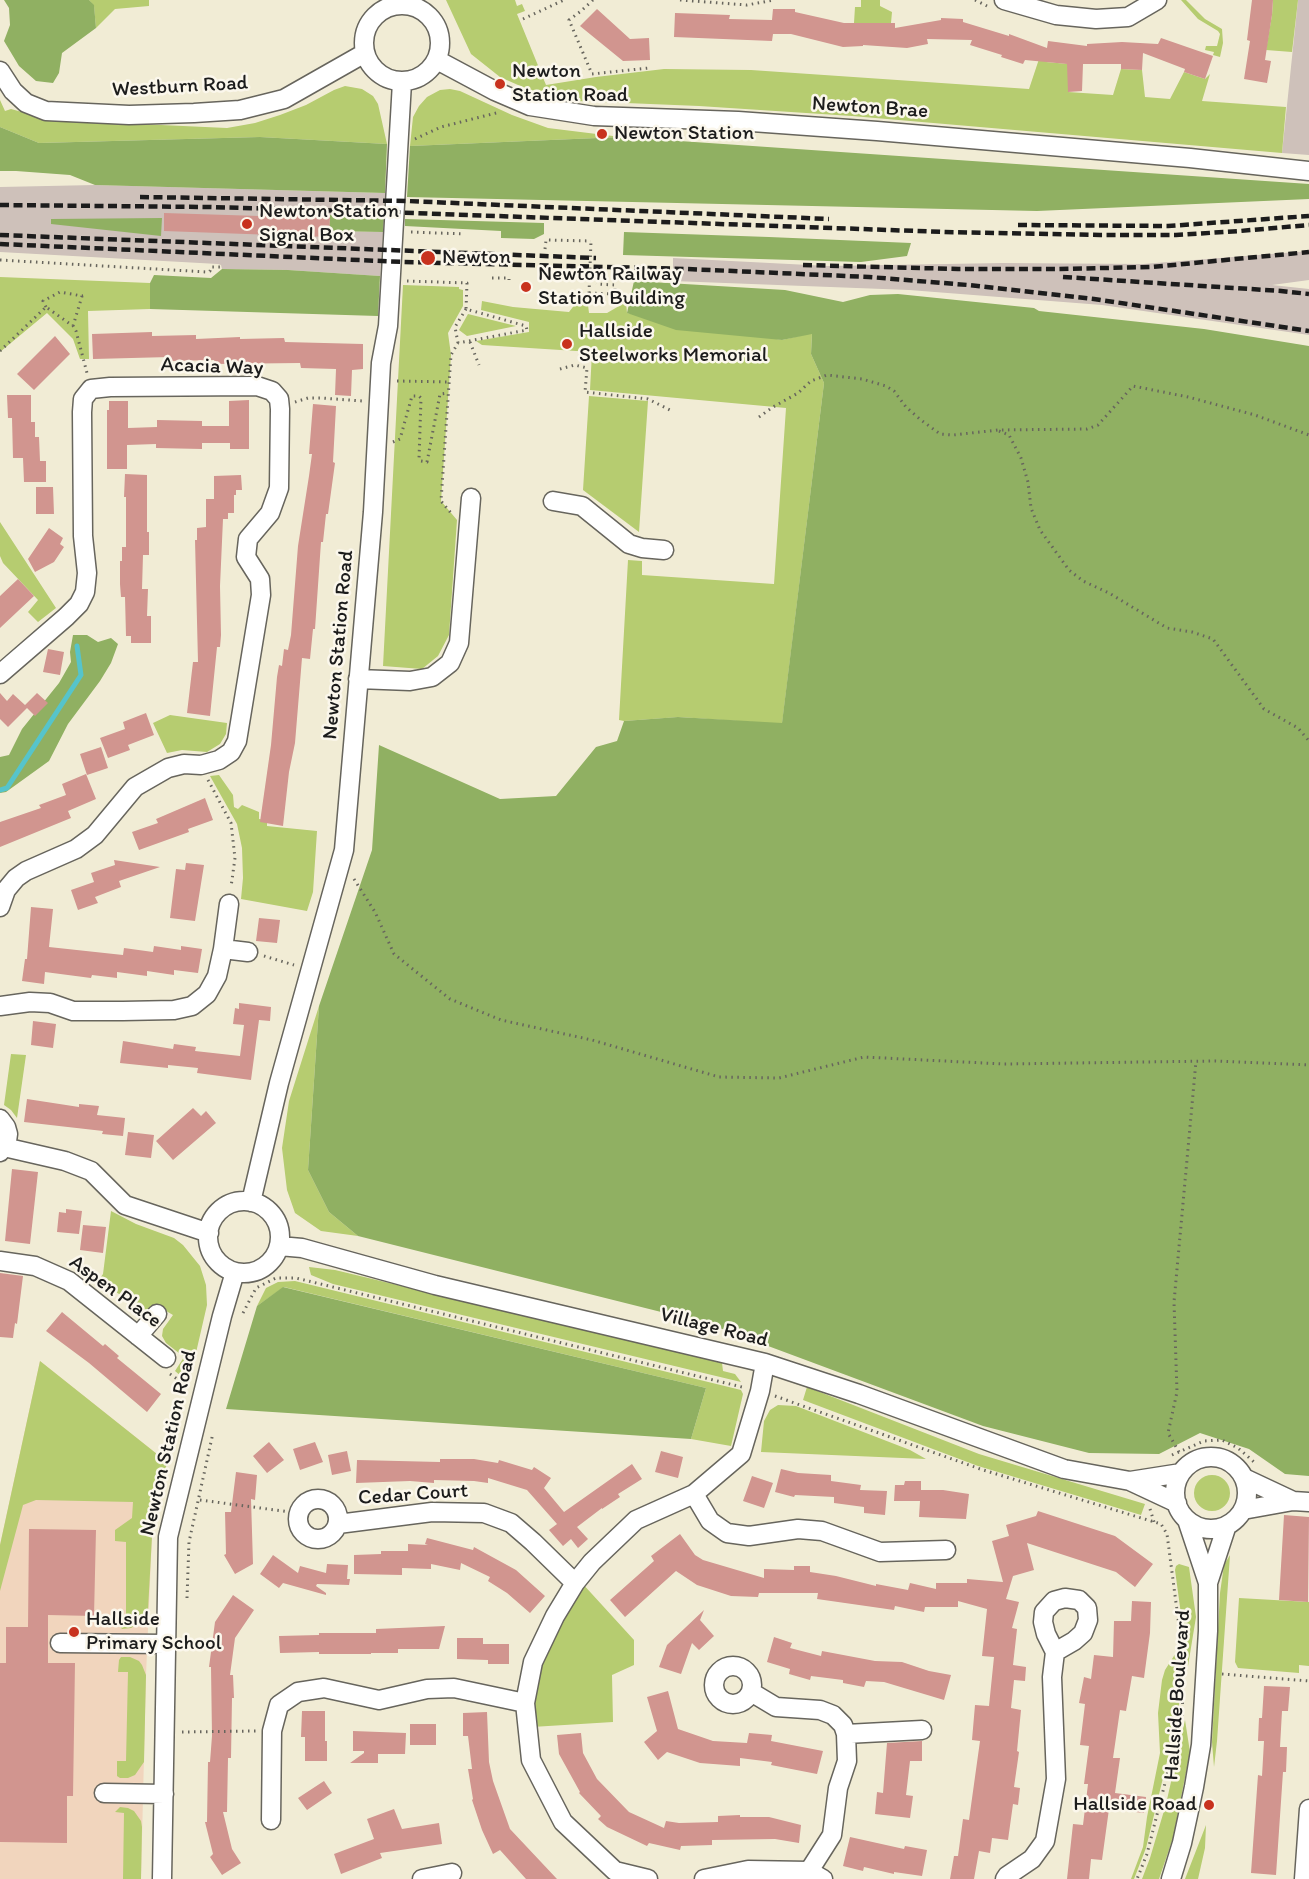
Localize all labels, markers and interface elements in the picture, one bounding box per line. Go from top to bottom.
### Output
place label: Newton Station Road [512,59,628,109]
street label: Westburn Road [111,71,249,103]
marker: Newton Station Road [493,77,507,91]
street label: Newton Brae [811,91,929,125]
place label: Newton Station [614,121,754,147]
marker: Newton Station [595,127,609,141]
place label: Newton Station Signal Box [259,199,399,249]
marker: Newton Station Signal Box [240,217,254,231]
place label: Newton [442,245,511,271]
marker: Newton [419,249,437,267]
place label: Newton Railway Station Building [538,262,685,312]
marker: Newton Railway Station Building [519,280,533,294]
place label: Hallside Steelworks Memorial [579,319,768,369]
marker: Hallside Steelworks Memorial [560,337,574,351]
street label: Acacia Way [160,353,264,381]
street label: Newton Station Road [318,549,360,741]
street label: Aspen Place [64,1250,166,1334]
street label: Village Road [657,1302,771,1354]
street label: Newton Station Road [135,1348,203,1538]
street label: Cedar Court [357,1479,469,1511]
place label: Hallside Primary School [86,1607,222,1657]
street label: Hallside Boulevard [1159,1609,1197,1781]
marker: Hallside Primary School [67,1625,81,1639]
place label: Hallside Road [1073,1792,1197,1818]
marker: Hallside Road [1202,1798,1216,1812]

